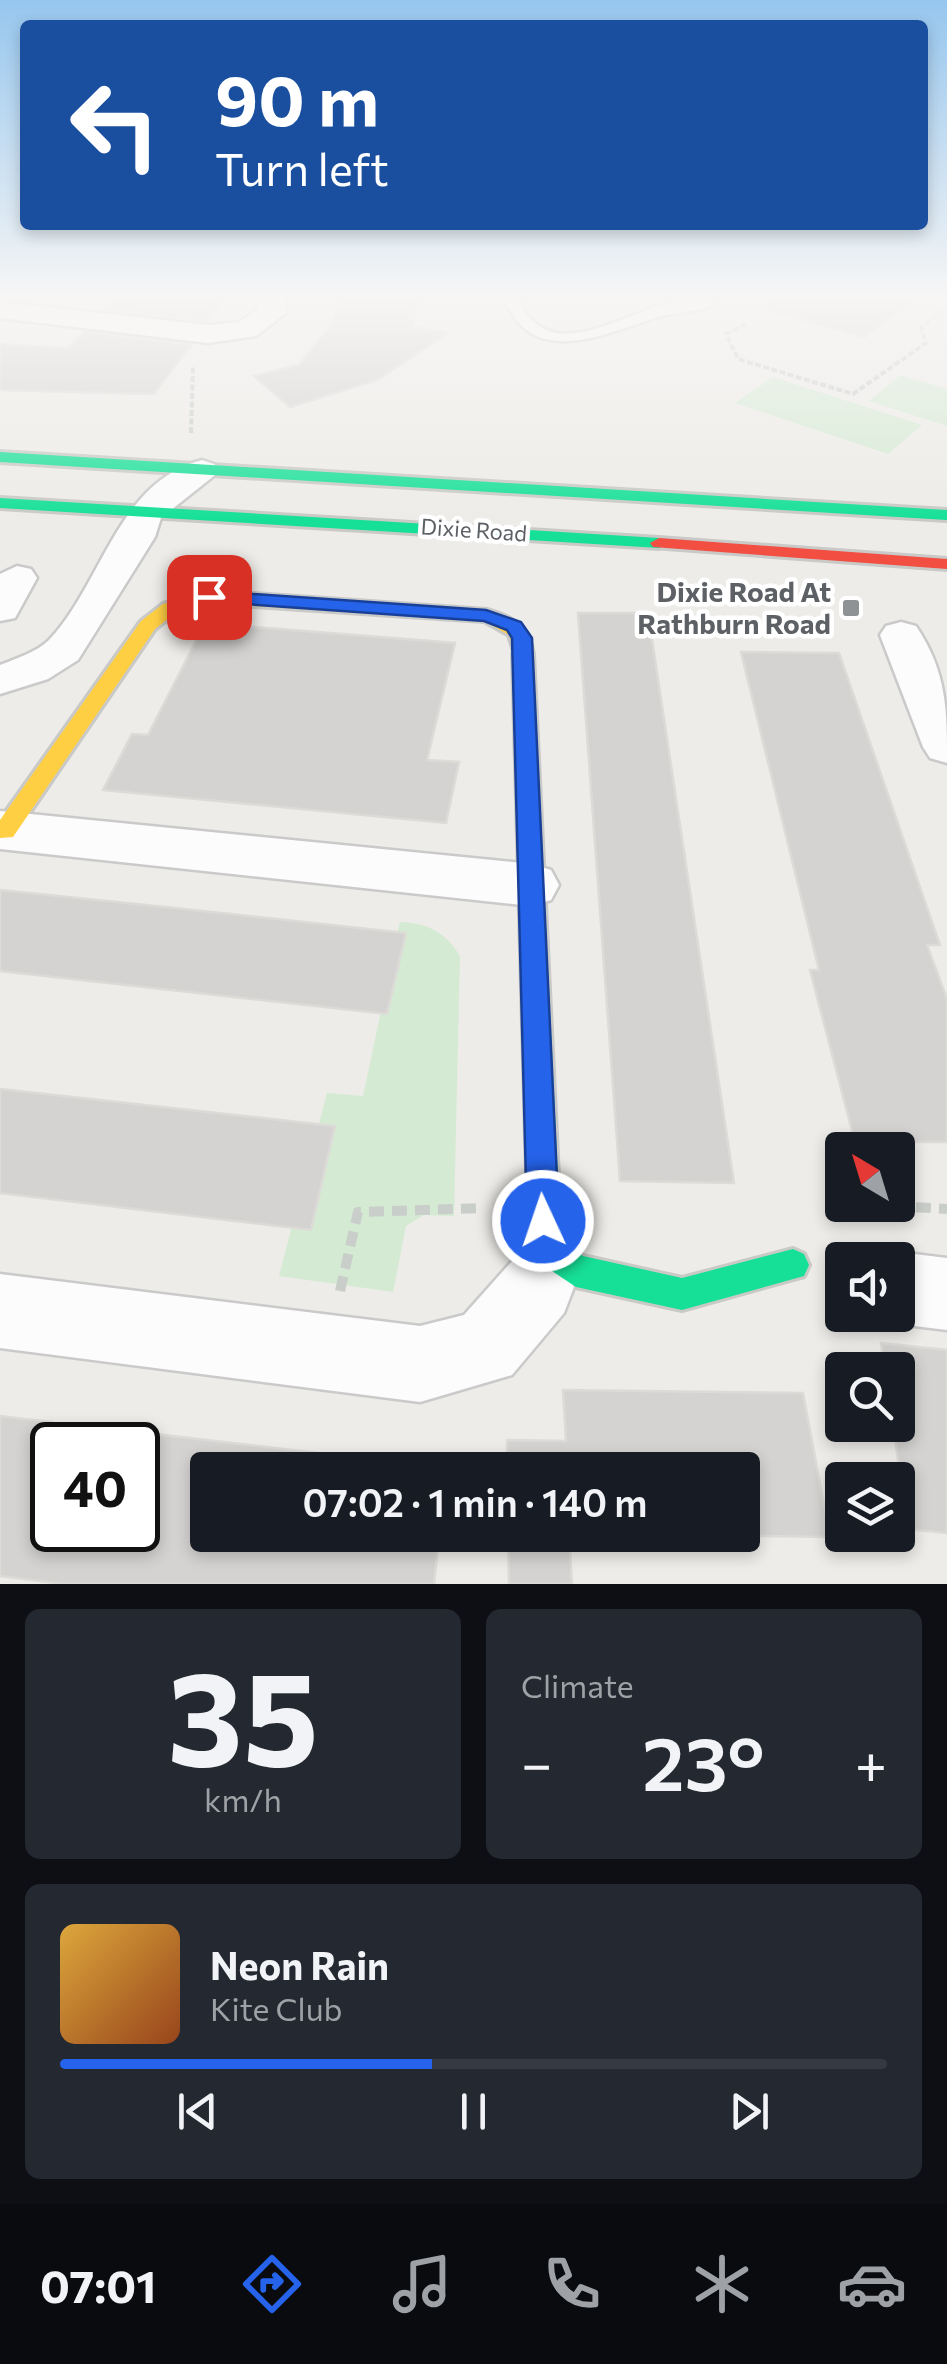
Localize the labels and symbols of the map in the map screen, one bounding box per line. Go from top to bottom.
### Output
street label: Dixie Road [420,512,528,547]
pin [167,555,252,640]
place label: Dixie Road At Rathburn Road [637,574,831,640]
marker: Dixie Road At Rathburn Road [840,597,862,619]
north arrow [825,1132,915,1222]
position arrow [491,1169,595,1273]
speed limit sign: 40 [30,1422,160,1552]

